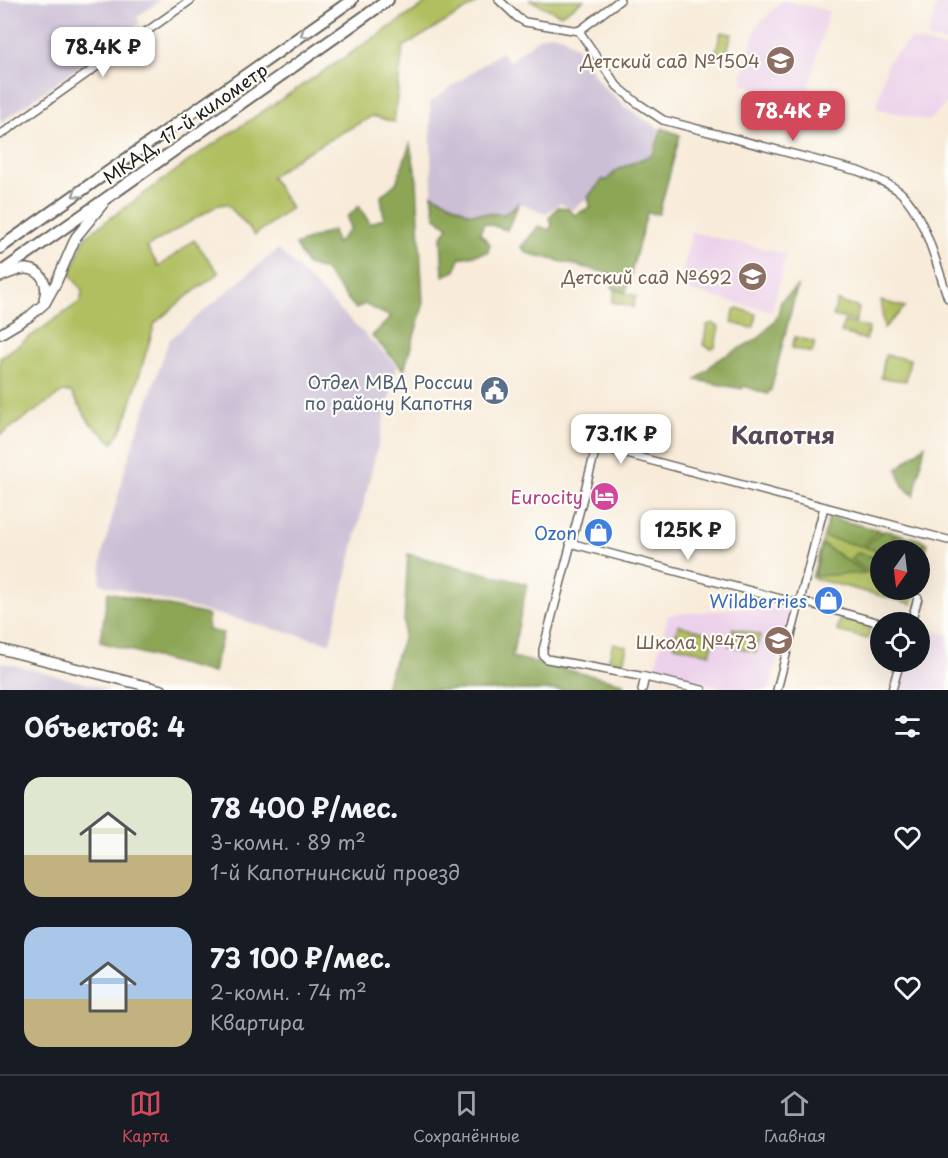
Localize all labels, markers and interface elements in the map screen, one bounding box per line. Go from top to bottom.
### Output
pin: 78.4K ₽ [48,27,158,78]
one-way arrow [300,27,311,38]
text: 78.4K ₽ [65,31,141,61]
school or university icon: Детский сад №1504 [765,44,797,76]
place label: Детский сад №1504 [579,47,760,74]
street label: МКАД, 17-й километр [97,56,273,190]
pin: 78.4K ₽ [738,91,848,142]
text: 78.4K ₽ [755,95,831,125]
one-way arrow [71,187,82,198]
school or university icon: Детский сад №692 [737,260,769,292]
place label: Детский сад №692 [561,263,732,290]
place label: Отдел МВД России по району Капотня [305,368,473,416]
public building icon: Отдел МВД России по району Капотня [478,375,510,407]
pin: 73.1K ₽ [566,414,676,465]
district label: Капотня [731,416,835,452]
text: 73.1K ₽ [585,418,657,448]
hotel icon: Eurocity [588,480,620,512]
place label: Eurocity [511,483,583,510]
pin: 125K ₽ [639,510,737,561]
text: 125K ₽ [654,514,722,544]
shop icon: Ozon [582,516,614,548]
place label: Ozon [534,519,577,546]
north arrow [870,540,930,600]
map controls [870,540,930,672]
shop icon: Wildberries [812,584,844,616]
place label: Wildberries [709,587,807,614]
button: locate [870,612,930,672]
school or university icon: Школа №473 [762,625,794,657]
place label: Школа №473 [636,628,757,655]
text: Объектов: 4 [24,707,185,746]
icon: filters [891,710,924,743]
text: 78 400 ₽/мес. [210,788,398,827]
icon: home [72,801,144,873]
icon: heart [891,821,924,854]
text: 3-комн. · 89 m² [210,827,366,857]
text: 1-й Капотнинский проезд [210,857,460,887]
text: 73 100 ₽/мес. [210,938,391,977]
icon: home [72,951,144,1023]
icon: heart [891,971,924,1004]
text: 2-комн. · 74 m² [210,977,367,1007]
text: Квартира [210,1007,304,1037]
tab: Карта [122,1087,169,1147]
tab: Сохранённые [413,1087,520,1147]
tab: Главная [764,1087,826,1147]

